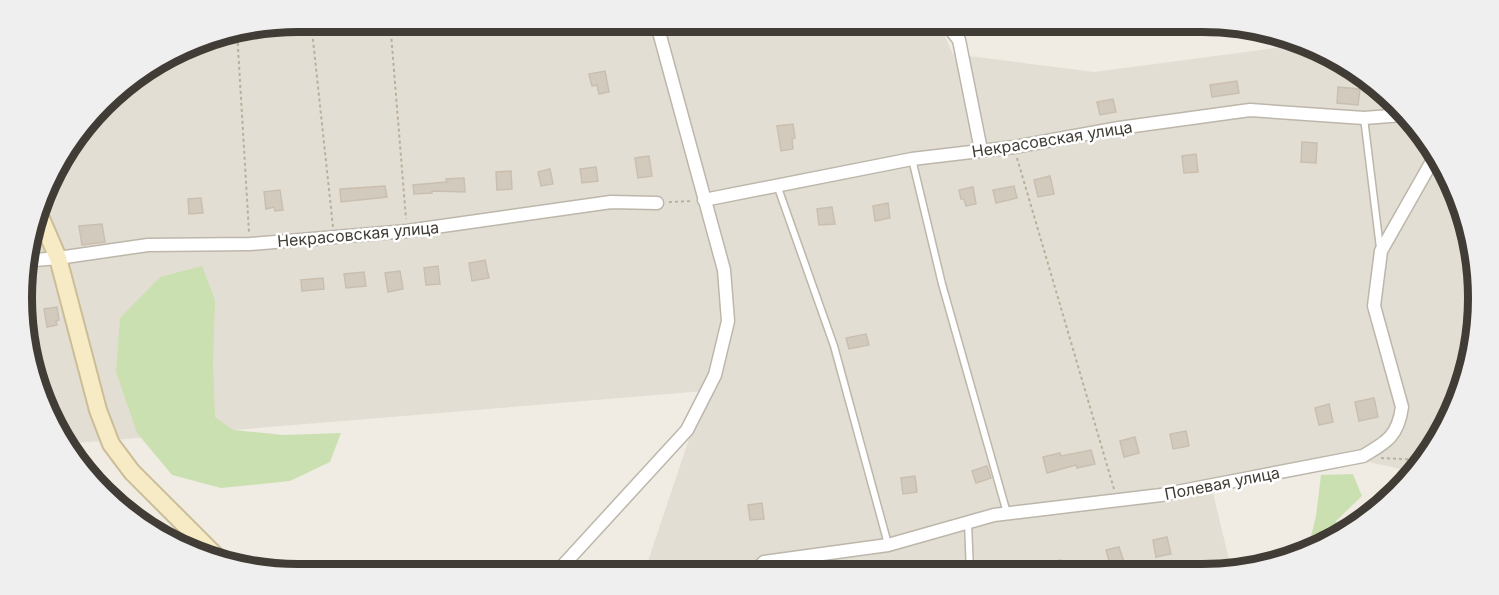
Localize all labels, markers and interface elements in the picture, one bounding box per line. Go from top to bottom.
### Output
street label: Некрасовская улица [970,116,1134,162]
street label: Некрасовская улица [276,217,440,251]
street label: Полевая улица [1163,462,1281,504]

